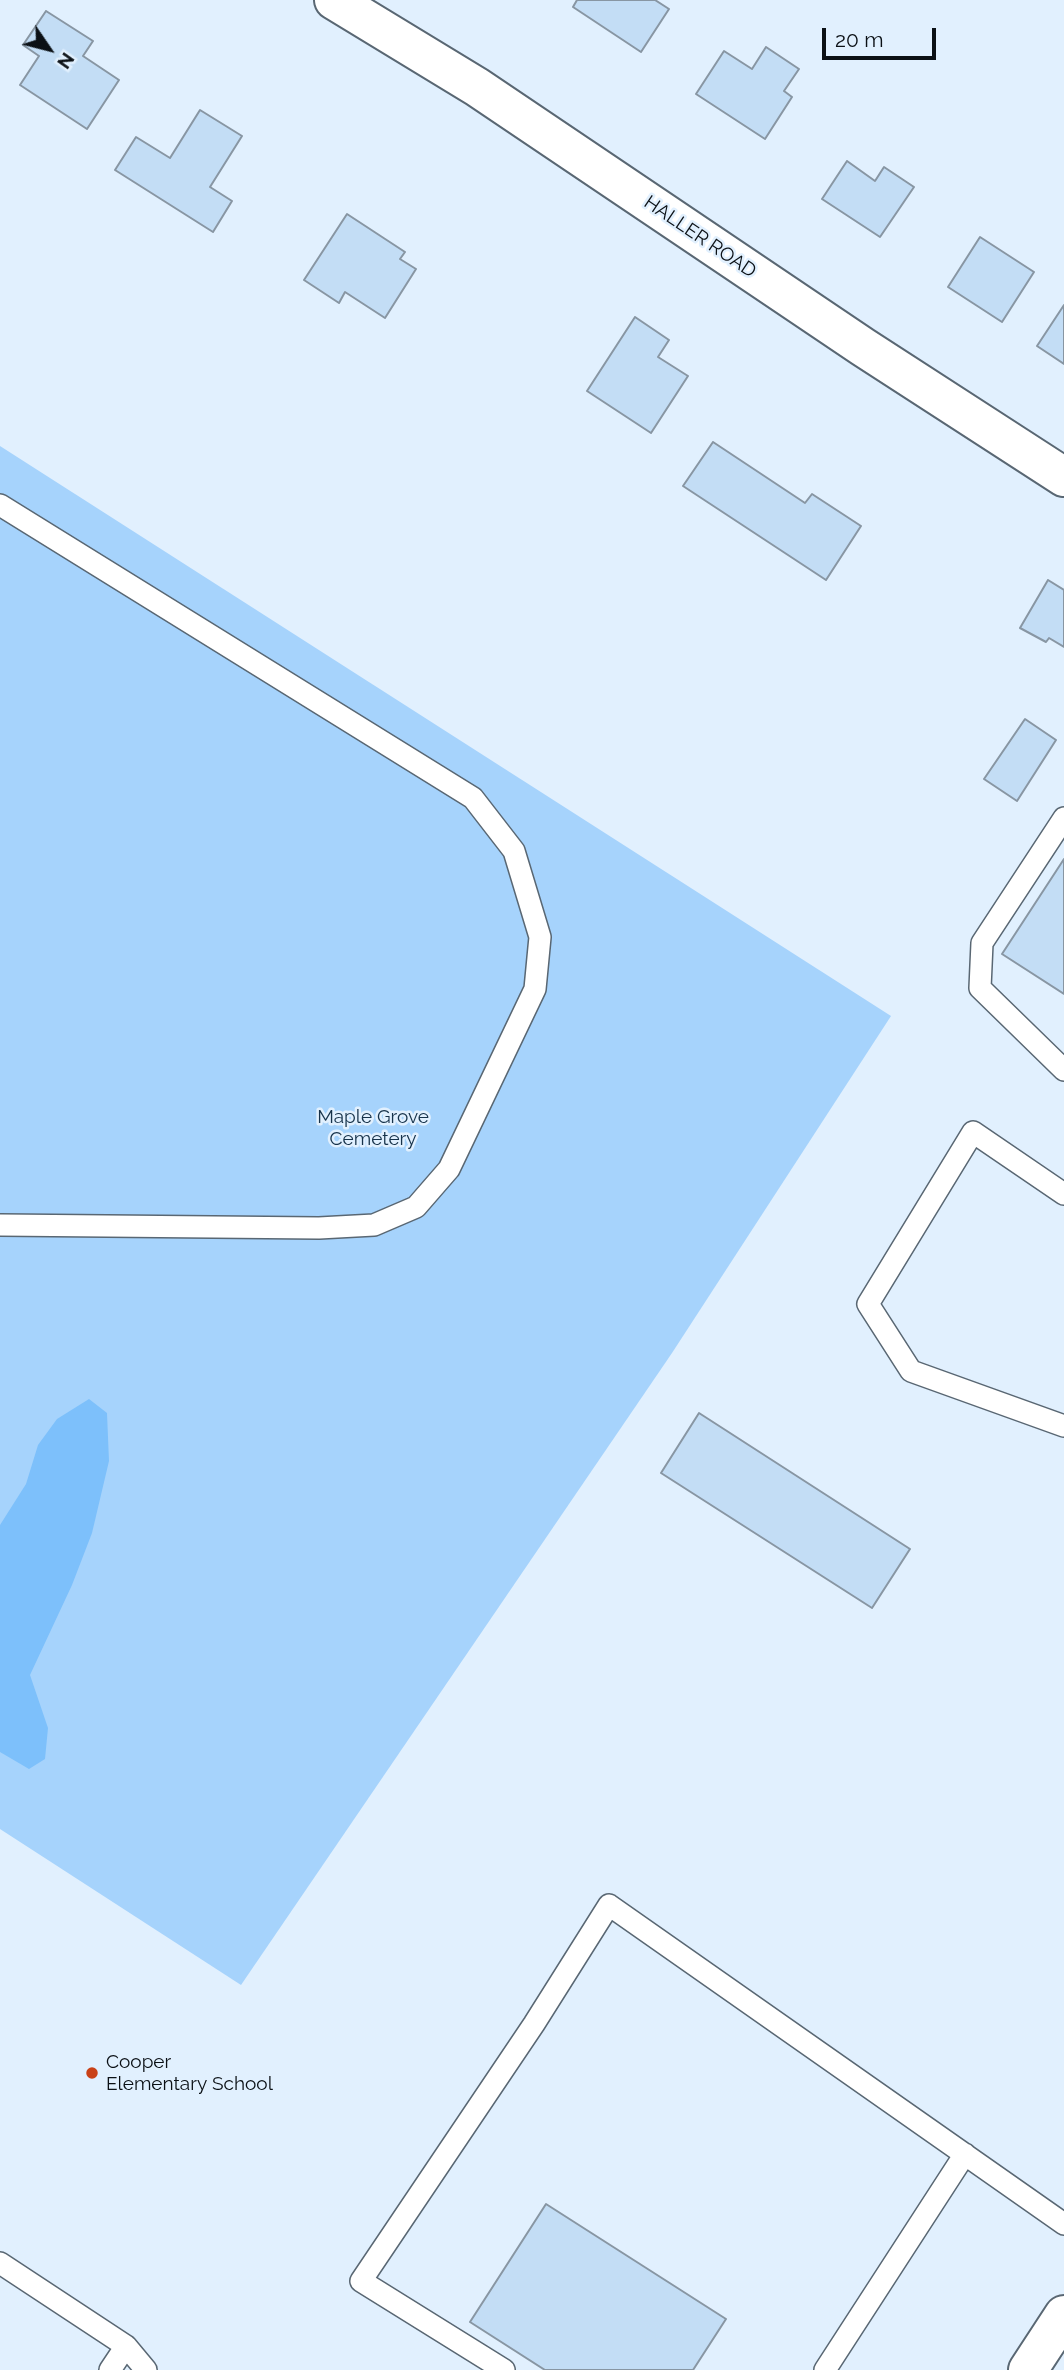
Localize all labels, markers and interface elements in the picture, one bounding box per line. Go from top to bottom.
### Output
north arrow [14,14,84,84]
scale bar [826,14,940,58]
text: 20 m [835,27,883,52]
text: N [53,49,79,73]
street label: HALLER ROAD [640,191,760,283]
park label: Maple Grove Cemetery [317,1106,429,1150]
place label: Cooper Elementary School [106,2051,273,2095]
marker: Cooper Elementary School [84,2065,100,2081]

